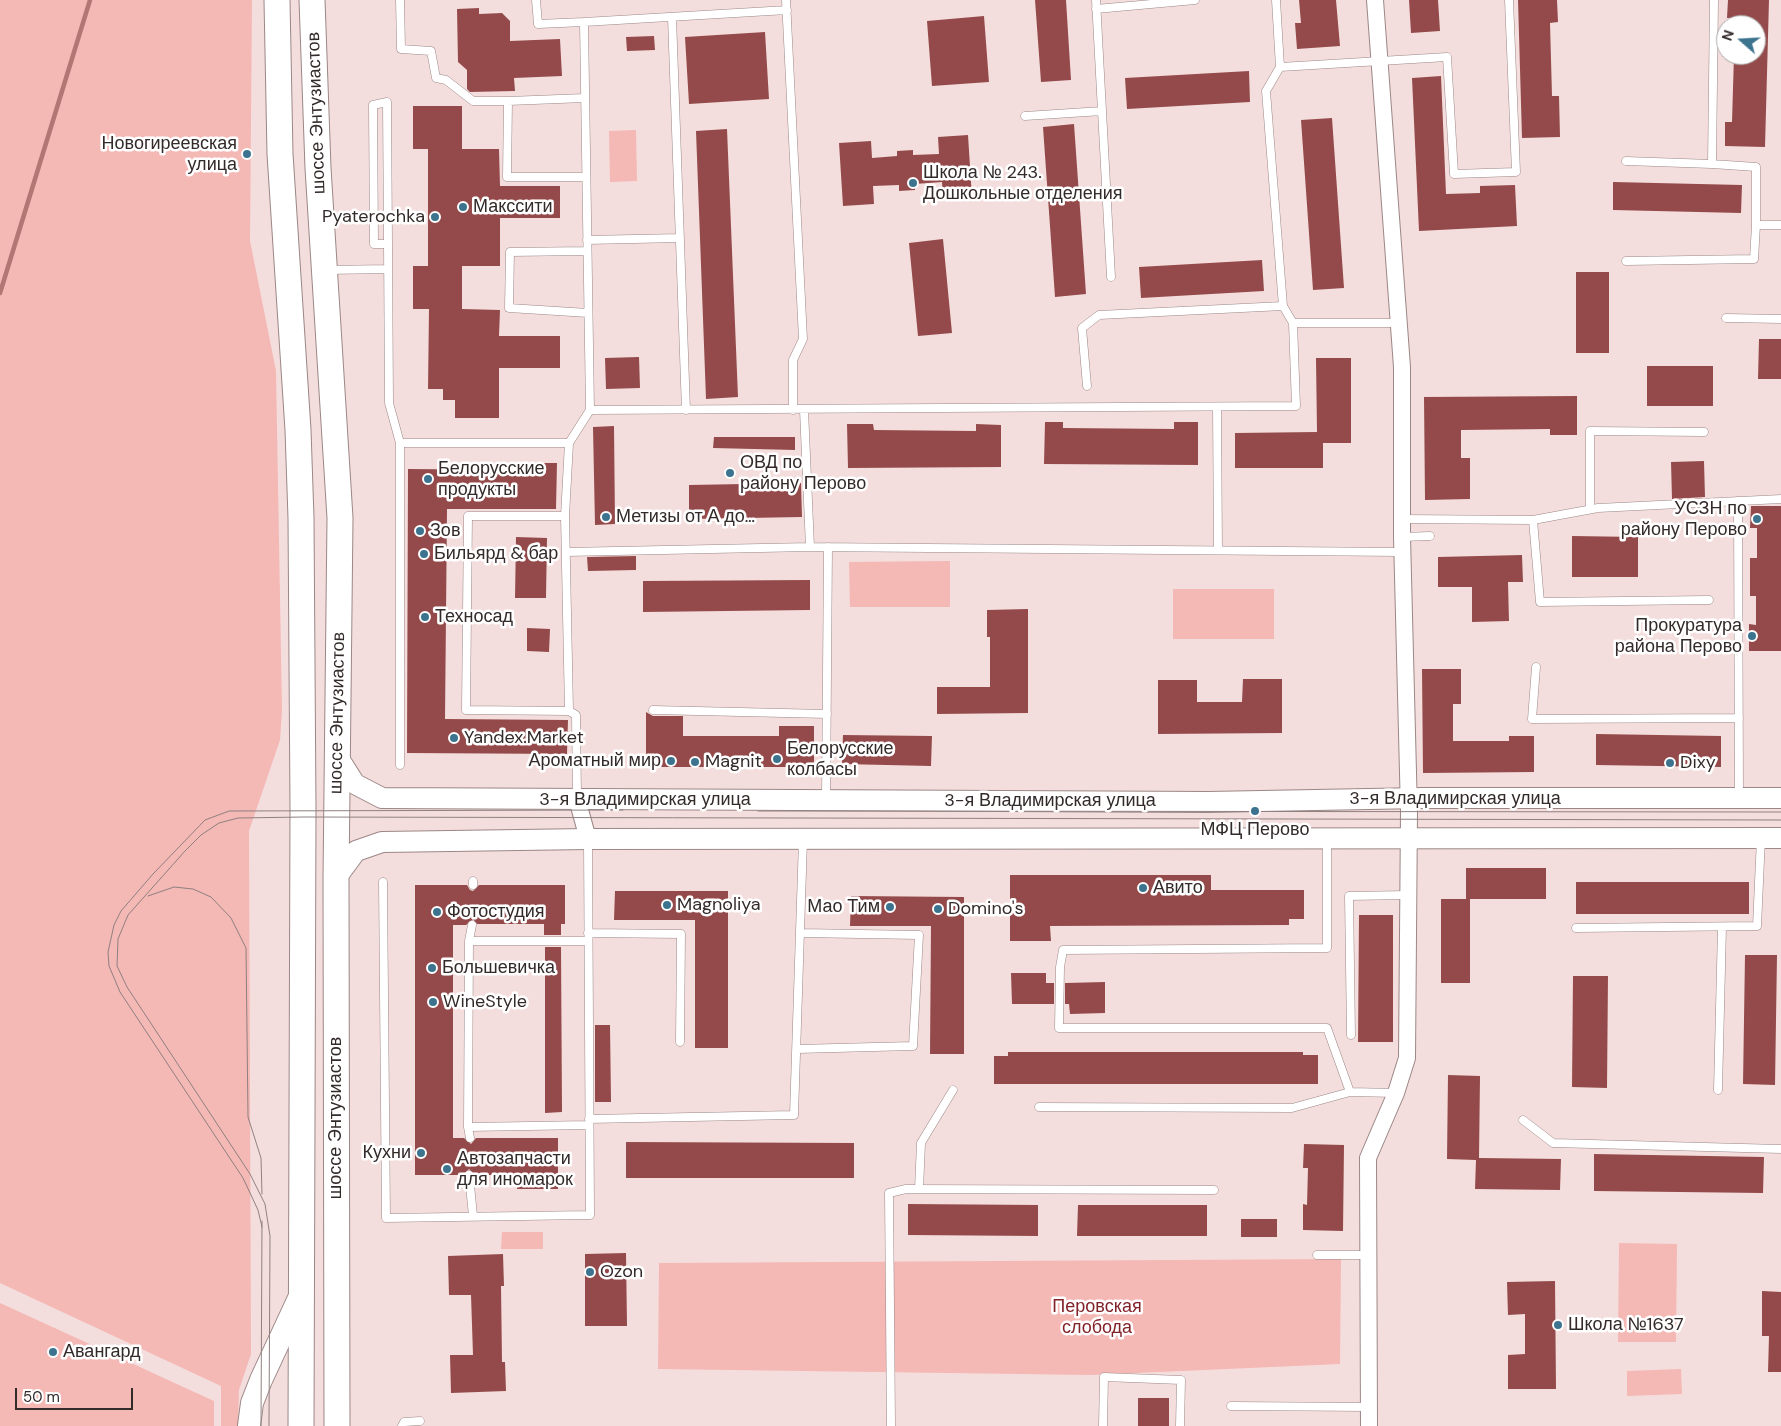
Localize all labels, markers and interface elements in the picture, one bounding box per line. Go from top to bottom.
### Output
north arrow [1716,15,1766,65]
text: N [1718,28,1738,43]
street label: шоссе Энтузиастов [303,31,331,195]
place label: Новогиреевская улица [102,133,237,176]
marker: Новогиреевская улица [241,148,253,160]
place label: Школа № 243. Дошкольные отделения [923,162,1123,204]
marker: Школа № 243. Дошкольные отделения [907,177,919,189]
place label: Макссити [473,196,553,218]
marker: Макссити [457,201,469,213]
place label: Pyaterochka [322,206,425,228]
marker: Pyaterochka [429,211,441,223]
place label: ОВД по району Перово [740,452,866,494]
place label: Белорусские продукты [438,458,544,500]
marker: ОВД по району Перово [724,467,736,479]
marker: Белорусские продукты [422,473,434,485]
place label: УСЗН по району Перово [1621,498,1747,540]
place label: Метизы от А до… [616,506,755,528]
marker: Метизы от А до… [600,511,612,523]
marker: УСЗН по району Перово [1751,513,1763,525]
place label: Зов [430,520,460,542]
marker: Зов [414,525,426,537]
place label: Бильярд & бар [434,543,558,565]
marker: Бильярд & бар [418,548,430,560]
place label: Техносад [435,606,513,628]
marker: Техносад [419,611,431,623]
place label: Прокуратура района Перово [1615,615,1742,658]
marker: Прокуратура района Перово [1746,630,1758,642]
street label: шоссе Энтузиастов [326,632,350,794]
place label: Yandex.Market [464,727,584,749]
marker: Yandex.Market [448,732,460,744]
place label: Белорусские колбасы [787,738,893,781]
place label: Ароматный мир [529,750,661,772]
place label: Magnit [705,751,762,773]
place label: Dixy [1680,752,1716,774]
marker: Белорусские колбасы [771,753,783,765]
marker: Ароматный мир [665,755,677,767]
marker: Magnit [689,756,701,768]
marker: Dixy [1664,757,1676,769]
street label: 3-я Владимирская улица [1349,788,1561,810]
street label: 3-я Владимирская улица [539,789,751,811]
street label: 3-я Владимирская улица [944,790,1156,812]
marker: МФЦ Перово [1249,805,1261,817]
place label: МФЦ Перово [1201,819,1309,841]
place label: Авито [1153,877,1203,899]
marker: Авито [1137,882,1149,894]
place label: Magnoliya [677,894,761,916]
place label: Мао Тим [807,896,880,918]
place label: Domino's [948,898,1024,920]
marker: Magnoliya [661,899,673,911]
place label: Фотостудия [447,901,545,923]
marker: Мао Тим [884,901,896,913]
marker: Domino's [932,903,944,915]
marker: Фотостудия [431,906,443,918]
place label: Большевичка [442,957,555,979]
marker: Большевичка [426,962,438,974]
place label: WineStyle [443,991,527,1013]
marker: WineStyle [427,996,439,1008]
street label: шоссе Энтузиастов [325,1037,347,1199]
place label: Кухни [363,1142,411,1164]
marker: Кухни [415,1147,427,1159]
place label: Автозапчасти для иномарок [457,1148,573,1190]
marker: Автозапчасти для иномарок [441,1163,453,1175]
place label: Ozon [600,1261,643,1283]
marker: Ozon [584,1266,596,1278]
park label: Перовская слобода [1052,1296,1142,1338]
place label: Школа №1637 [1568,1314,1684,1336]
marker: Школа №1637 [1552,1319,1564,1331]
place label: Авангард [63,1341,141,1363]
marker: Авангард [47,1346,59,1358]
scale bar [18,1378,135,1410]
text: 50 m [23,1387,60,1407]

